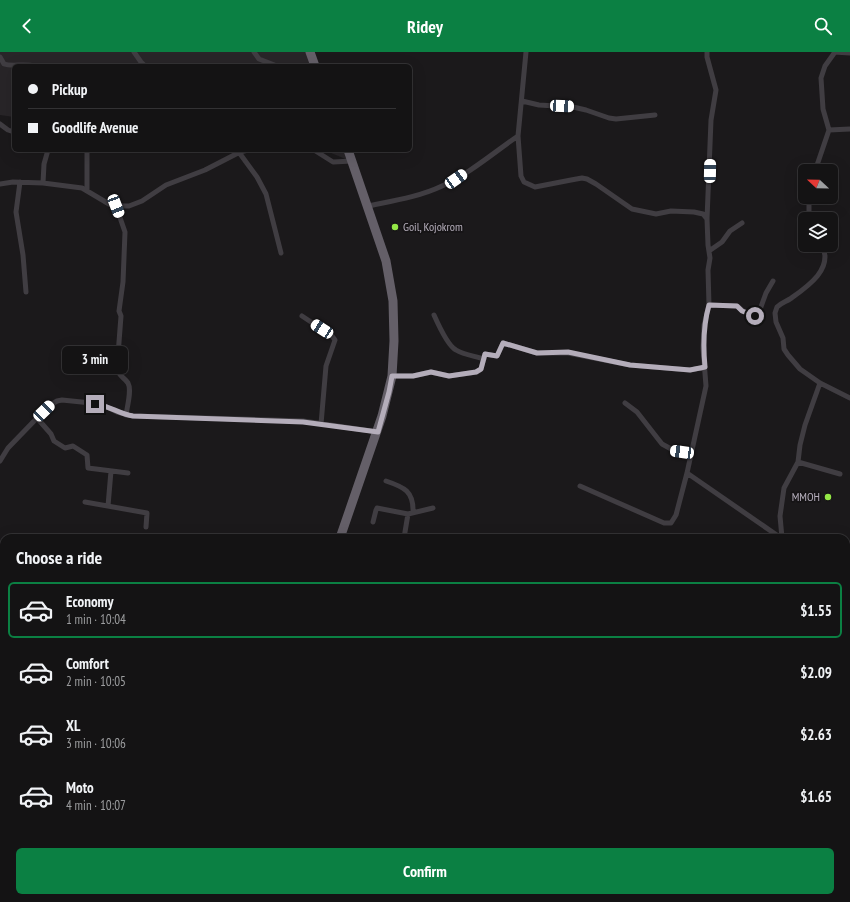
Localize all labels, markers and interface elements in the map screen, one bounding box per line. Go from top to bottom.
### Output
icon: back [16,15,38,37]
text: Ridey [407,15,443,38]
icon: search [812,15,834,37]
text: Pickup [52,80,87,99]
car [550,99,574,113]
text: Goodlife Avenue [52,118,139,137]
car [704,159,716,183]
north arrow [798,164,838,204]
map controls [798,164,838,252]
car [443,167,469,191]
car [106,193,126,219]
button: layers [798,212,838,252]
place label: Goil, Kojokrom [403,219,463,234]
marker: Goil, Kojokrom [390,222,400,232]
route start [746,307,764,325]
car [309,317,335,341]
callout: 3 min [62,346,128,374]
text: 3 min [82,351,108,368]
route end [86,395,104,413]
car [31,398,57,424]
car [669,444,695,460]
place label: MMOH [792,489,820,504]
marker: MMOH [823,492,833,502]
text: Choose a ride [16,546,102,569]
icon: car [18,592,54,628]
text: Economy [66,592,114,611]
text: $1.55 [800,601,832,620]
text: 1 min · 10:04 [66,611,126,628]
icon: car [18,654,54,690]
text: Comfort [66,654,109,673]
text: $2.09 [800,663,832,682]
text: 2 min · 10:05 [66,673,126,690]
icon: car [18,716,54,752]
text: XL [66,716,80,735]
text: $2.63 [800,725,832,744]
text: 3 min · 10:06 [66,735,126,752]
icon: car [18,778,54,814]
text: Moto [66,778,94,797]
text: $1.65 [800,787,832,806]
text: 4 min · 10:07 [66,797,126,814]
button: Confirm [16,848,834,894]

